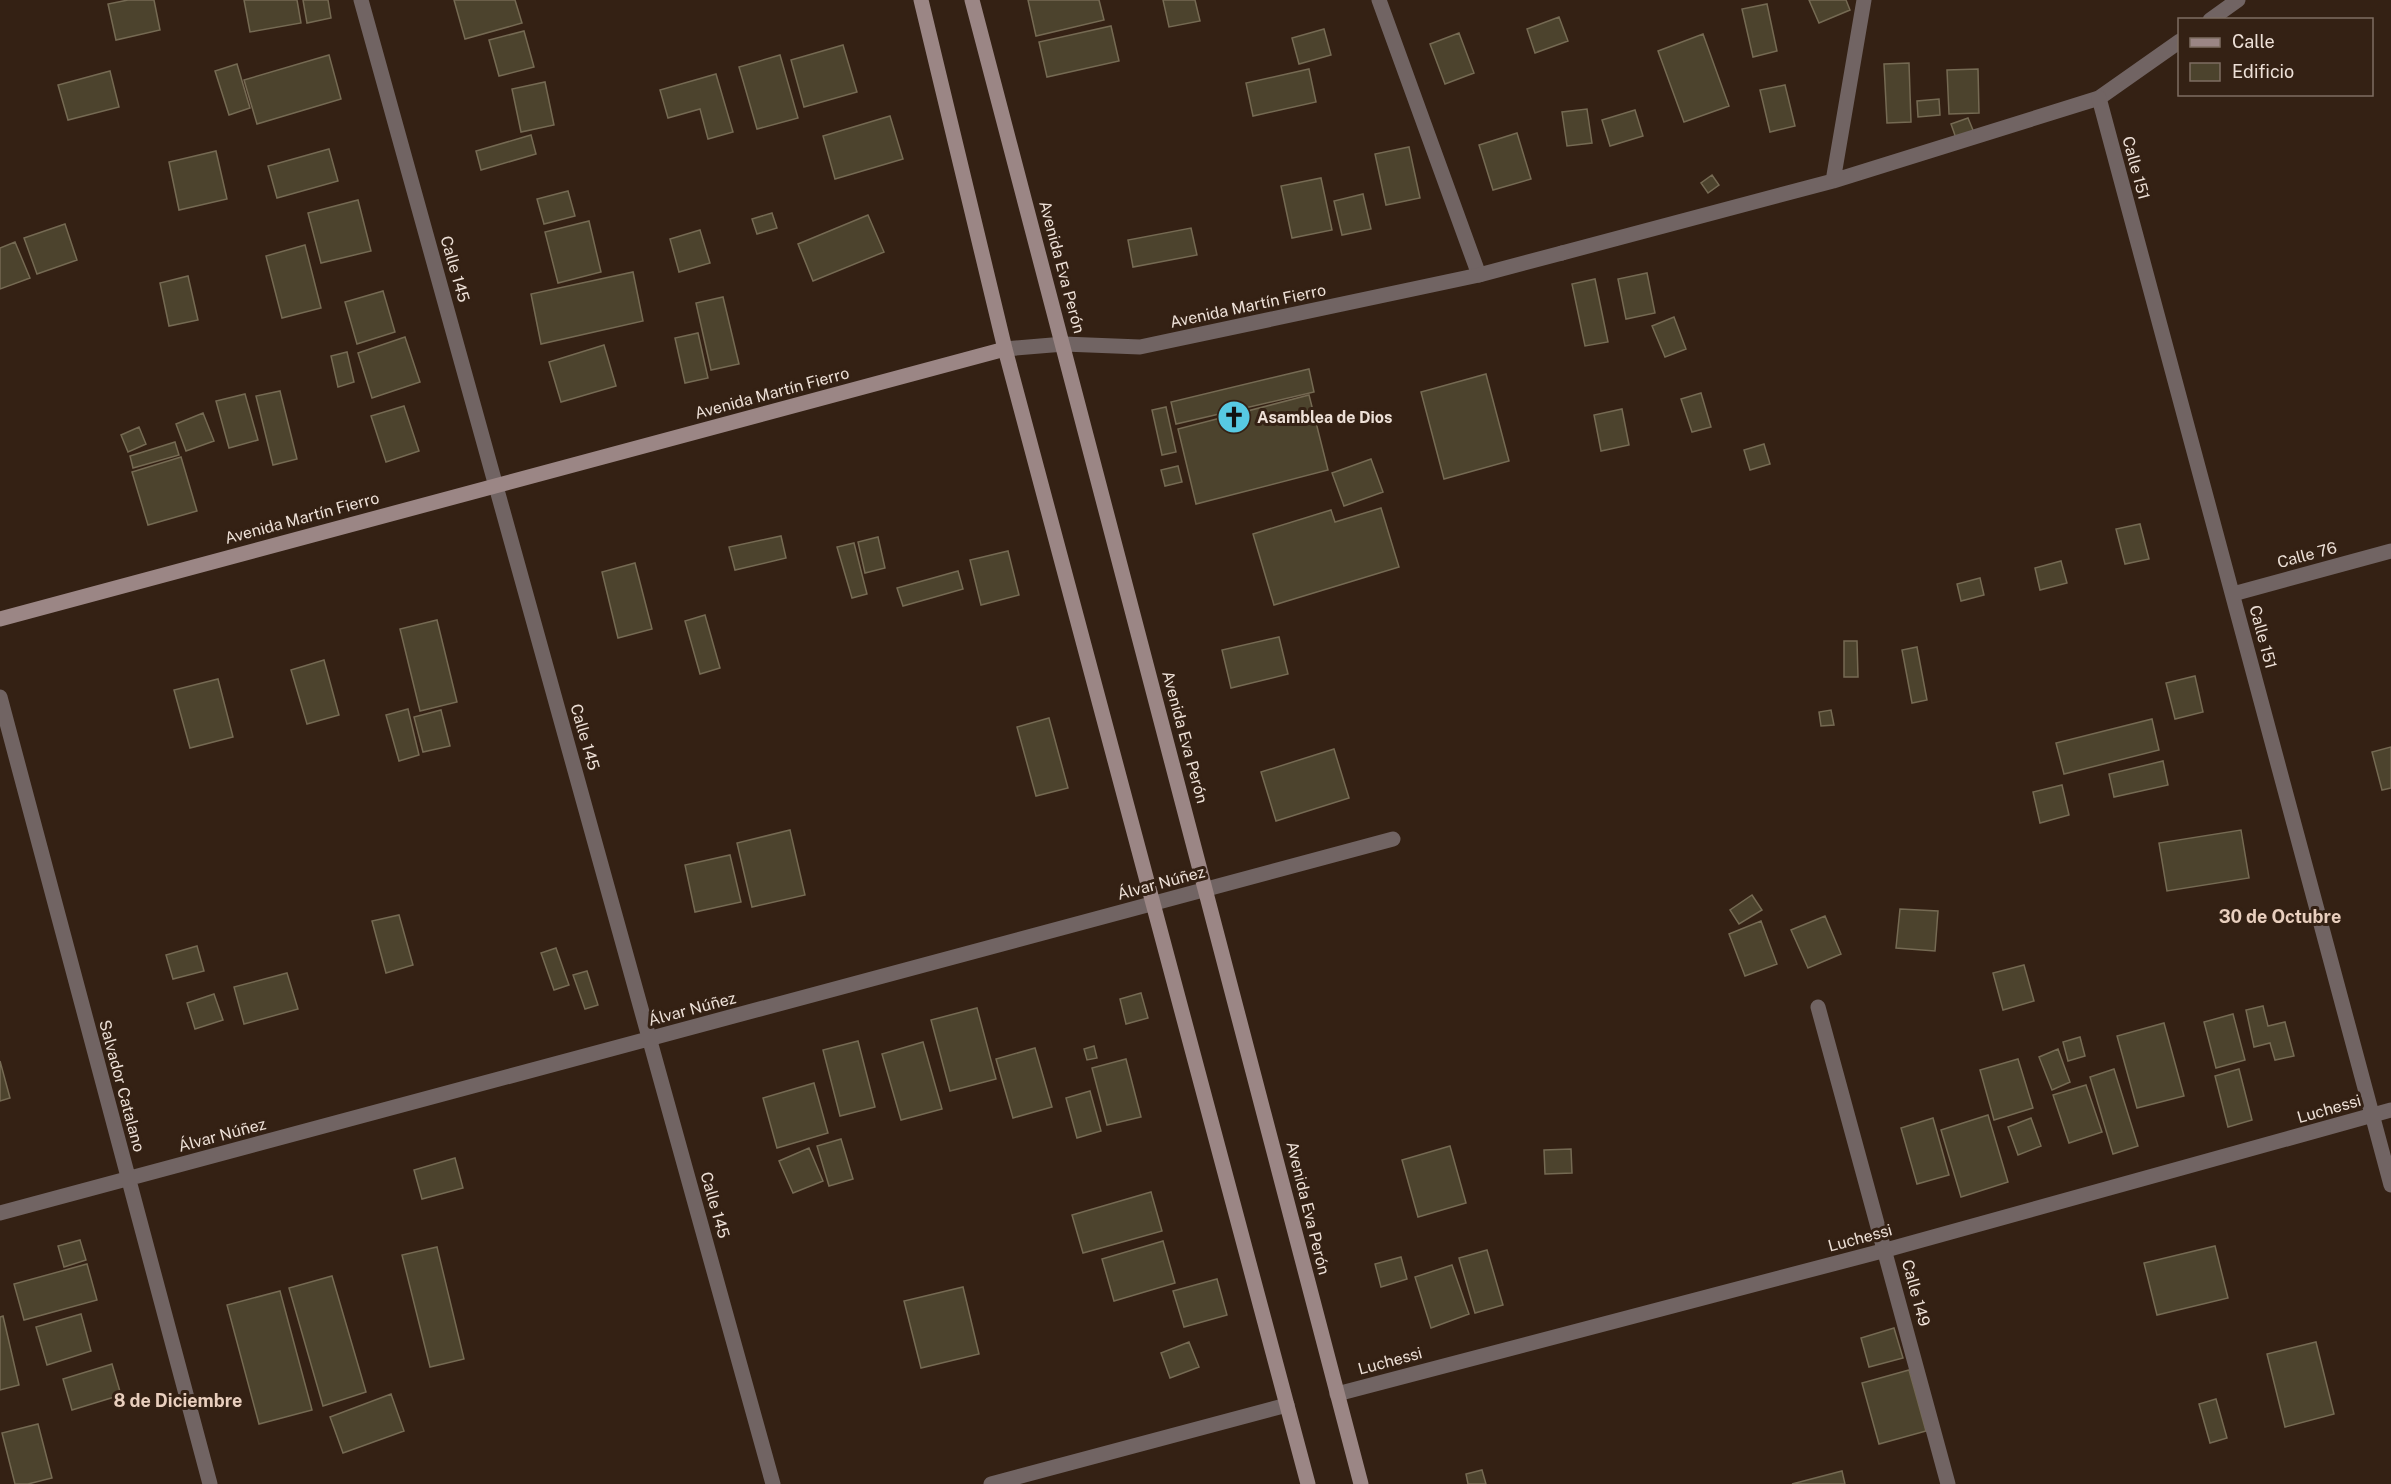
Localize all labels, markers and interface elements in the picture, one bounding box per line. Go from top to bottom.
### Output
legend [2178,18,2373,96]
text: Calle [2232,31,2275,52]
text: Edificio [2232,61,2294,82]
street label: Calle 151 [2118,134,2154,202]
street label: Avenida Eva Perón [1035,199,1089,335]
street label: Calle 145 [436,234,474,304]
street label: Avenida Martín Fierro [1168,280,1328,332]
street label: Avenida Martín Fierro [693,363,851,423]
church icon: Asamblea de Dios [1216,399,1252,435]
place label: Asamblea de Dios [1257,408,1392,427]
street label: Avenida Martín Fierro [223,488,381,548]
street label: Calle 76 [2275,538,2339,572]
street label: Calle 151 [2245,603,2281,671]
street label: Avenida Eva Perón [1158,669,1212,805]
street label: Calle 145 [566,702,604,772]
street label: Álvar Núñez [1115,861,1207,904]
district label: 30 de Octubre [2219,906,2341,927]
street label: Álvar Núñez [646,987,738,1030]
street label: Salvador Catalano [95,1018,149,1154]
street label: Luchessi [2295,1091,2363,1127]
street label: Álvar Núñez [176,1113,268,1156]
street label: Avenida Eva Perón [1282,1139,1334,1277]
street label: Calle 145 [696,1170,734,1240]
street label: Luchessi [1826,1220,1894,1256]
street label: Calle 149 [1898,1258,1934,1328]
street label: Luchessi [1356,1343,1424,1379]
district label: 8 de Diciembre [114,1390,242,1411]

